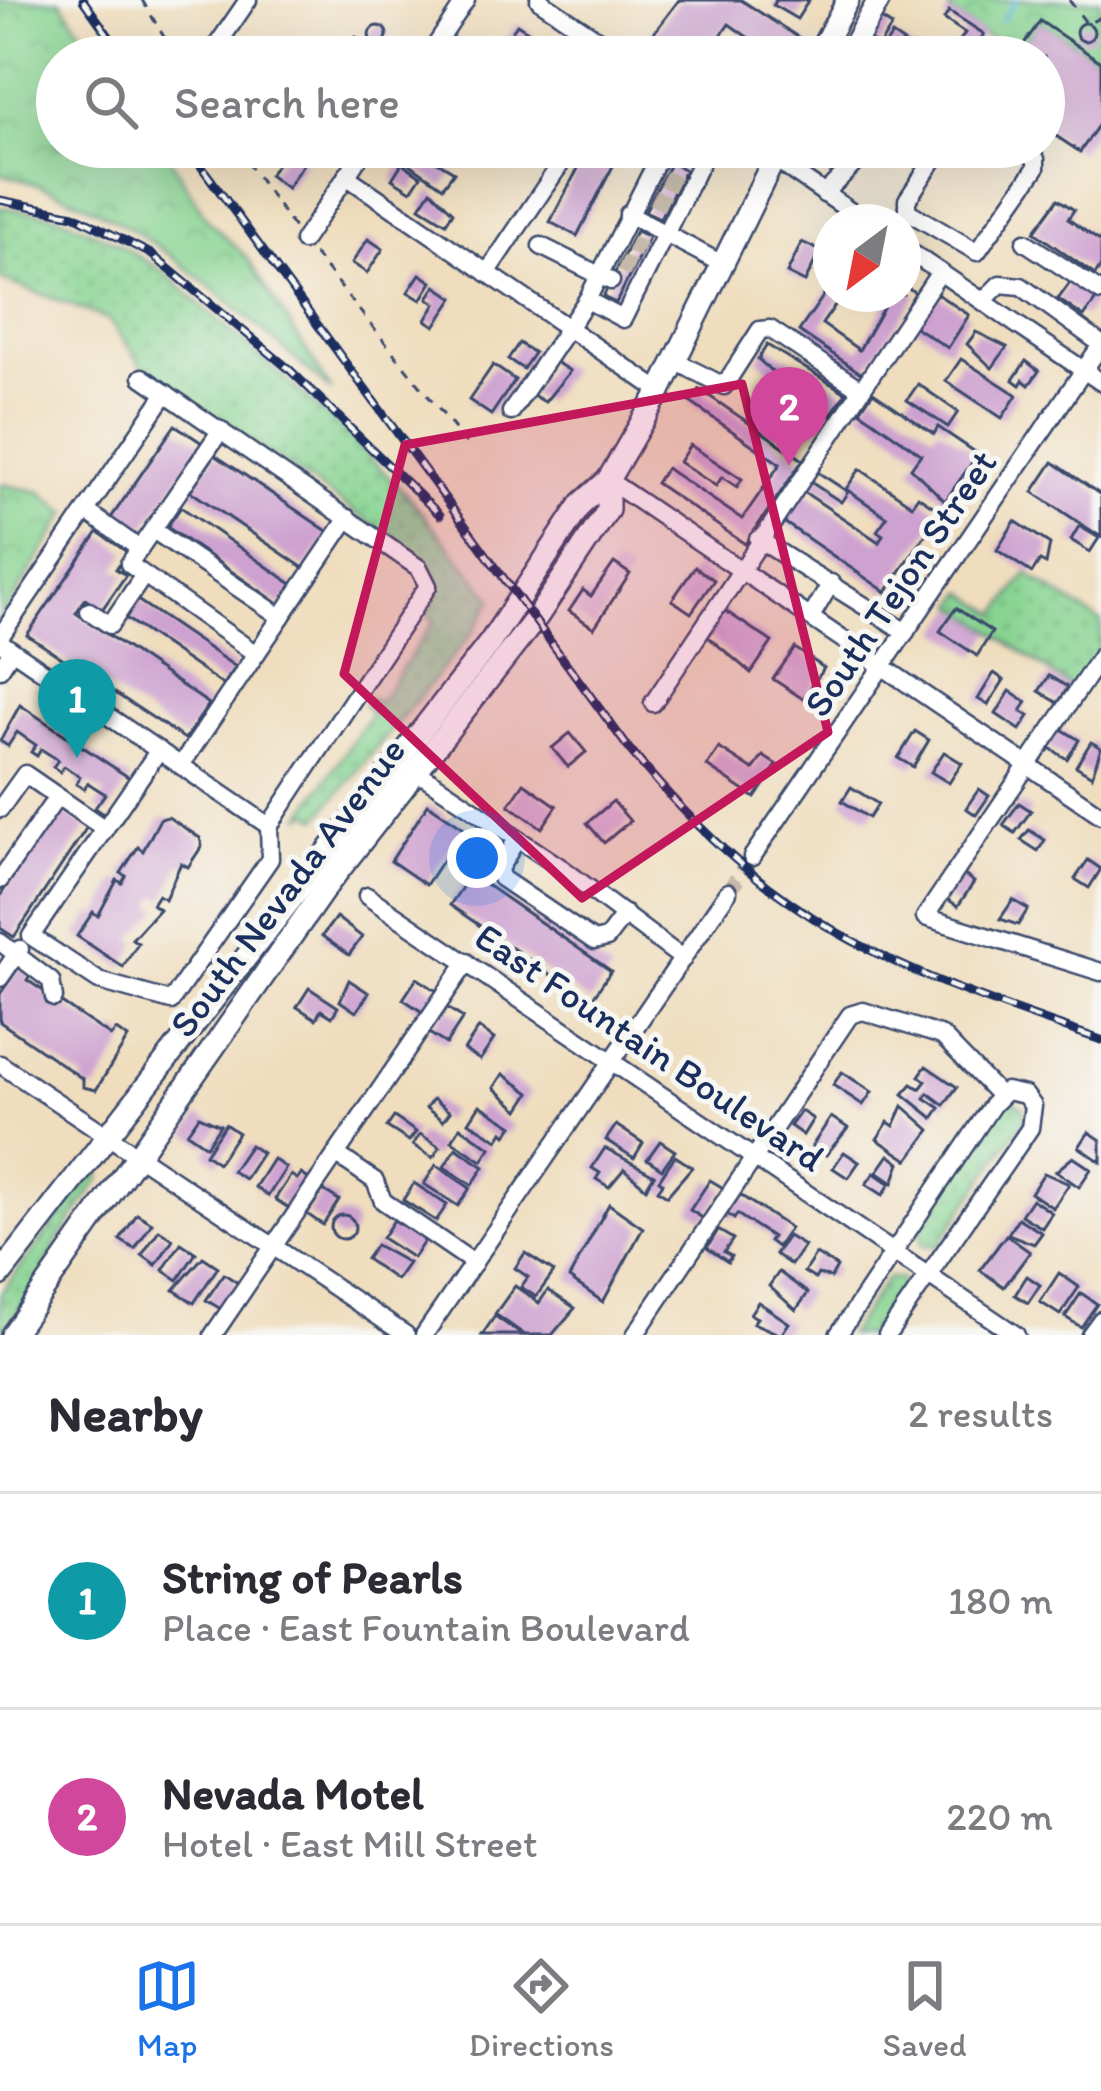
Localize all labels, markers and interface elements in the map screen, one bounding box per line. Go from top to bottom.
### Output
search box [36,36,1065,168]
icon: search [78,69,144,135]
text: Search here [174,75,400,129]
north arrow [813,204,921,312]
pin: 2 [750,367,828,466]
street label: South Tejon Street [793,441,1007,725]
pin: 1 [38,659,116,758]
street label: South Nevada Avenue [159,728,415,1046]
your location [447,828,507,888]
street label: East Fountain Boulevard [466,913,834,1181]
text: Nearby [48,1383,203,1444]
text: 2 results [908,1390,1053,1437]
text: String of Pearls [162,1550,463,1604]
text: 1 [78,1577,96,1624]
text: 180 m [948,1577,1053,1624]
text: Place · East Fountain Boulevard [162,1604,690,1651]
text: Nevada Motel [162,1766,424,1820]
text: 2 [77,1793,97,1840]
text: 220 m [946,1793,1053,1840]
text: Hotel · East Mill Street [162,1820,538,1867]
tab: Map [134,1953,200,2064]
tab: Directions [469,1953,614,2064]
tab: Saved [883,1953,967,2064]

